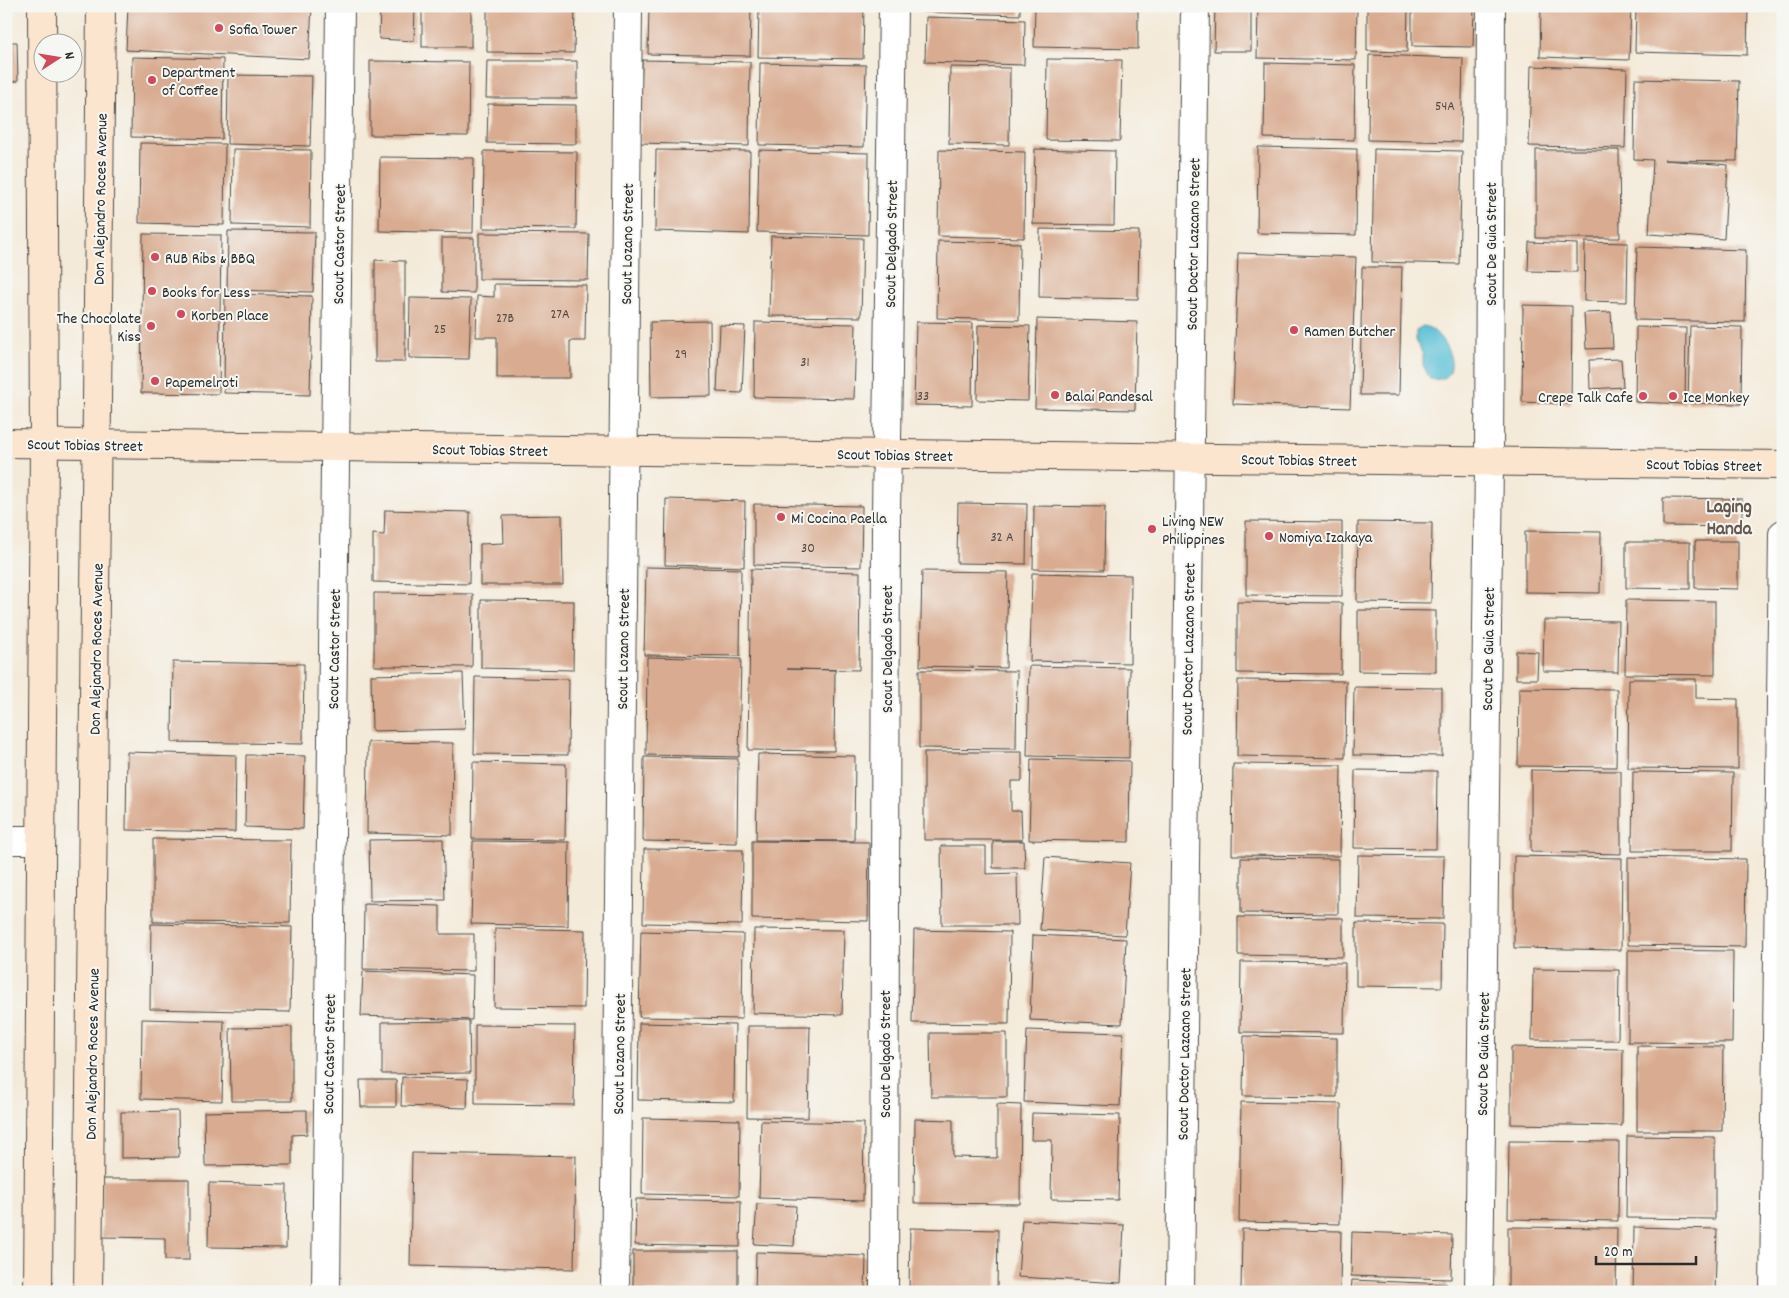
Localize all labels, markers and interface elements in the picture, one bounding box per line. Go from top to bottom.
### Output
place label: Sofia Tower [229,19,297,42]
marker: Sofia Tower [213,22,225,34]
north arrow [32,32,82,82]
text: N [58,50,79,61]
place label: Department of Coffee [162,62,235,103]
marker: Department of Coffee [146,74,158,86]
house number: 54A [1435,97,1455,117]
street label: Don Alejandro Roces Avenue [89,113,114,285]
street label: Scout Doctor Lazcano Street [1181,157,1208,331]
street label: Scout Delgado Street [880,180,905,308]
street label: Scout De Guia Street [1481,182,1504,306]
street label: Scout Castor Street [328,183,353,305]
street label: Scout Lozano Street [616,183,641,305]
place label: RUB Ribs & BBQ [165,248,255,271]
marker: RUB Ribs & BBQ [149,251,161,263]
place label: Books for Less [162,282,250,305]
marker: Books for Less [146,285,158,297]
place label: Korben Place [191,305,269,328]
house number: 27A [550,305,570,325]
place label: The Chocolate Kiss [56,308,141,349]
marker: Korben Place [175,308,187,320]
house number: 27B [496,309,514,329]
marker: The Chocolate Kiss [145,320,157,332]
house number: 25 [434,320,446,340]
place label: Ramen Butcher [1304,321,1396,344]
marker: Ramen Butcher [1288,324,1300,336]
house number: 29 [675,345,687,365]
house number: 31 [800,353,810,373]
place label: Papemelroti [165,372,238,395]
marker: Papemelroti [149,375,161,387]
place label: Balai Pandesal [1065,386,1153,409]
house number: 33 [917,387,929,407]
place label: Crepe Talk Cafe [1538,387,1633,410]
place label: Ice Monkey [1683,387,1750,410]
marker: Balai Pandesal [1049,389,1061,401]
marker: Crepe Talk Cafe [1637,390,1649,402]
marker: Ice Monkey [1667,390,1679,402]
street label: Scout Tobias Street [27,434,143,459]
street label: Scout Tobias Street [432,439,548,464]
street label: Scout Tobias Street [837,444,953,469]
street label: Scout Tobias Street [1241,449,1357,474]
street label: Scout Tobias Street [1646,454,1762,479]
district label: Laging Handa [1706,495,1753,544]
place label: Mi Cocina Paella [791,508,887,531]
marker: Mi Cocina Paella [775,511,787,523]
place label: Living NEW Philippines [1162,511,1225,552]
marker: Living NEW Philippines [1146,523,1158,535]
place label: Nomiya Izakaya [1279,527,1373,550]
house number: 32 A [990,528,1014,548]
marker: Nomiya Izakaya [1263,530,1275,542]
house number: 30 [801,539,815,559]
street label: Scout Doctor Lazcano Street [1176,562,1203,736]
street label: Don Alejandro Roces Avenue [85,563,110,735]
street label: Scout Delgado Street [877,585,900,713]
street label: Scout De Guia Street [1477,587,1502,711]
street label: Scout Castor Street [323,588,348,710]
street label: Scout Lozano Street [612,588,637,710]
street label: Scout Doctor Lazcano Street [1172,967,1199,1141]
street label: Don Alejandro Roces Avenue [81,968,106,1140]
street label: Scout Delgado Street [875,990,898,1118]
street label: Scout De Guia Street [1472,992,1497,1116]
street label: Scout Castor Street [318,993,343,1115]
street label: Scout Lozano Street [608,993,633,1115]
scale bar [1596,1233,1696,1265]
text: 20 m [1604,1242,1632,1264]

